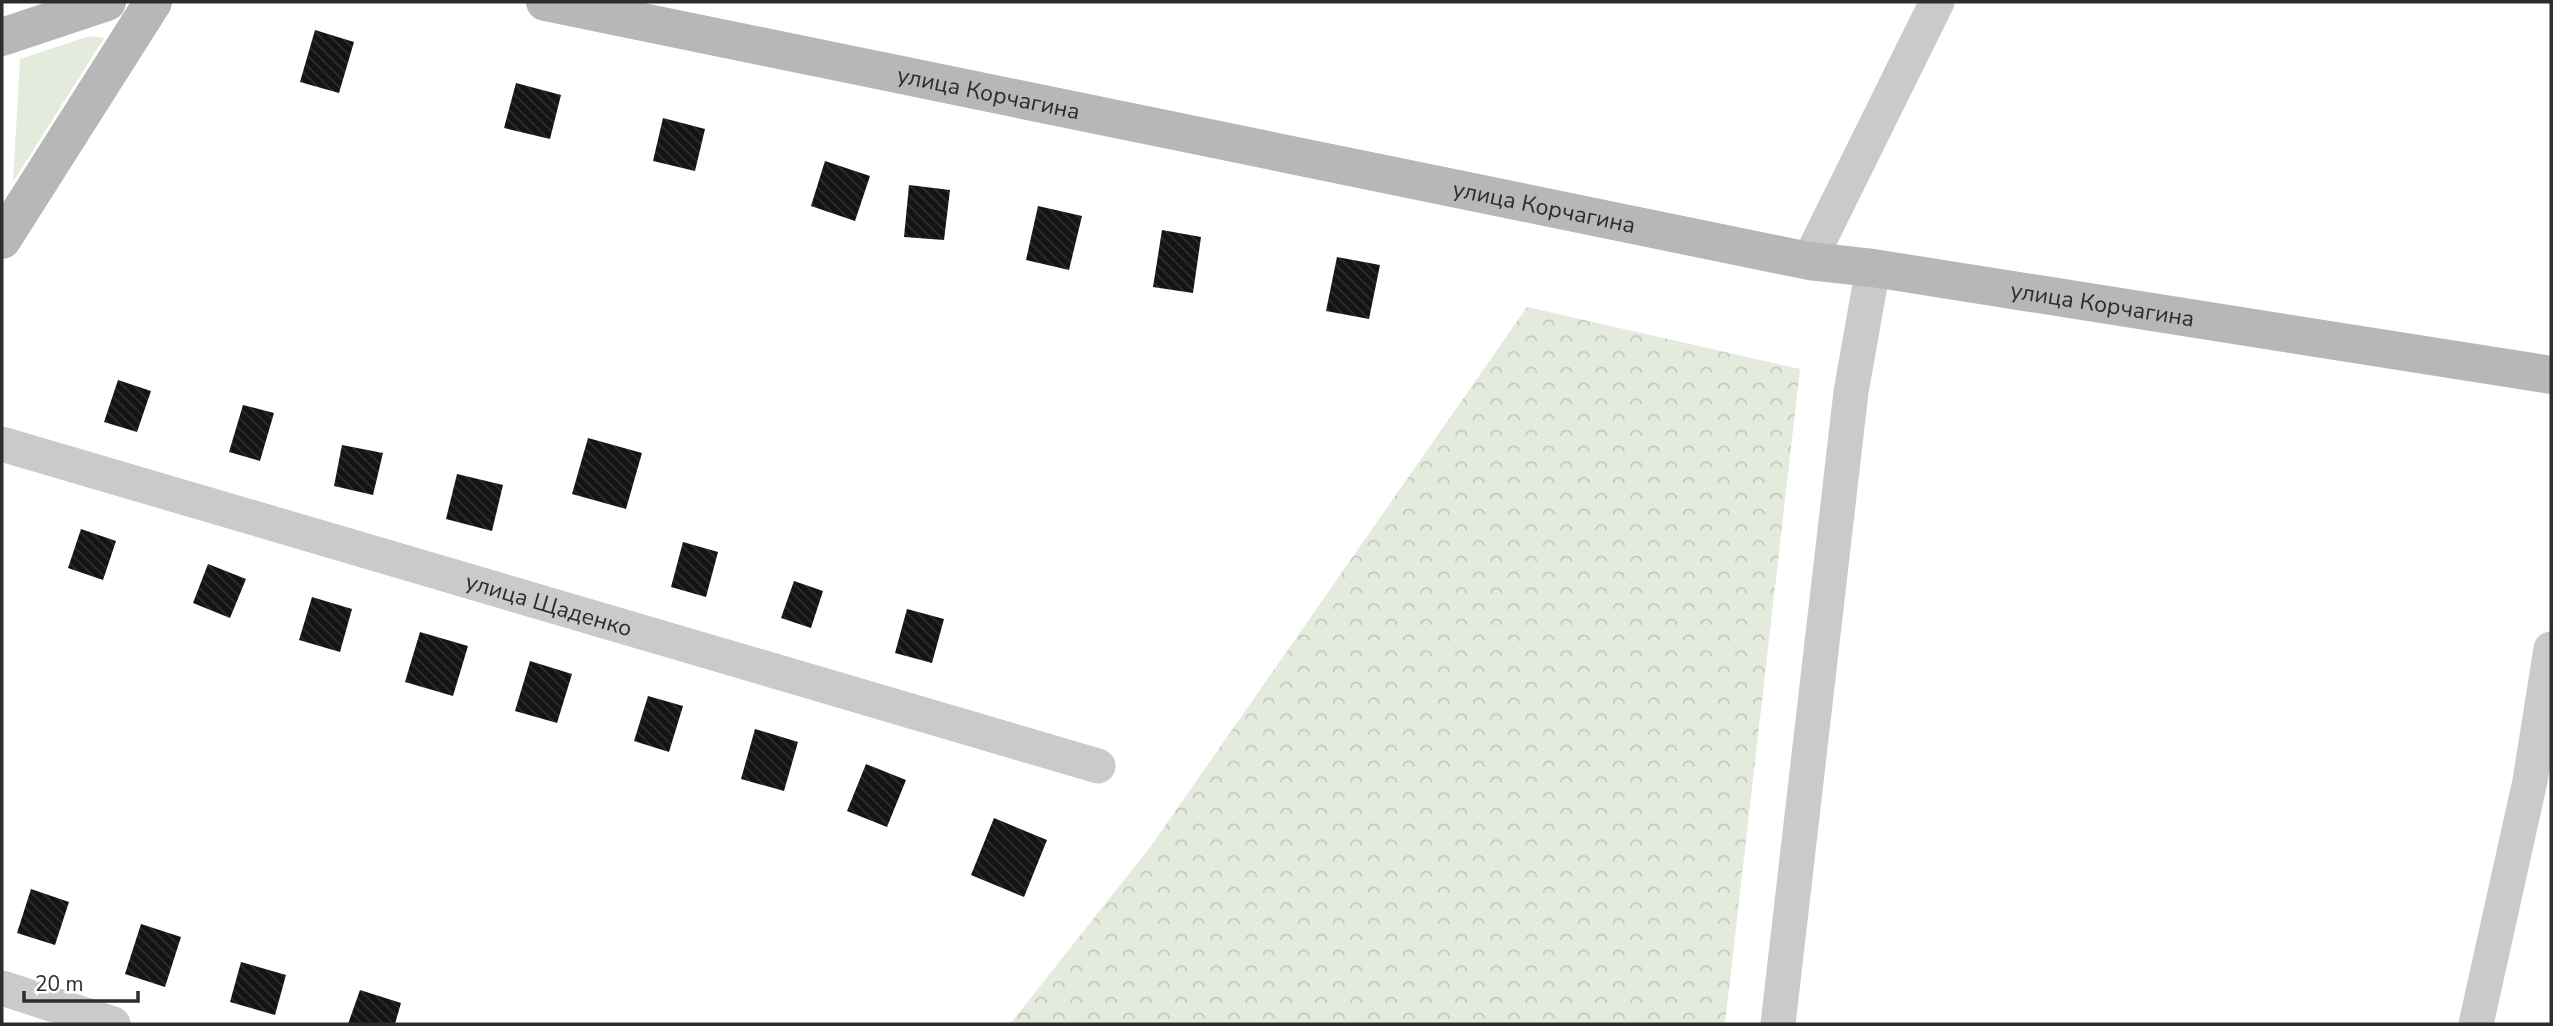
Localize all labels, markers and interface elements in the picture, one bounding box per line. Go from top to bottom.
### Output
street label: улица Корчагина [895,59,1083,127]
street label: улица Корчагина [1450,173,1638,241]
street label: улица Корчагина [2008,274,2197,334]
street label: улица Щаденко [462,566,636,644]
scale bar [24,960,138,1004]
text: 20 m [35,970,84,998]

